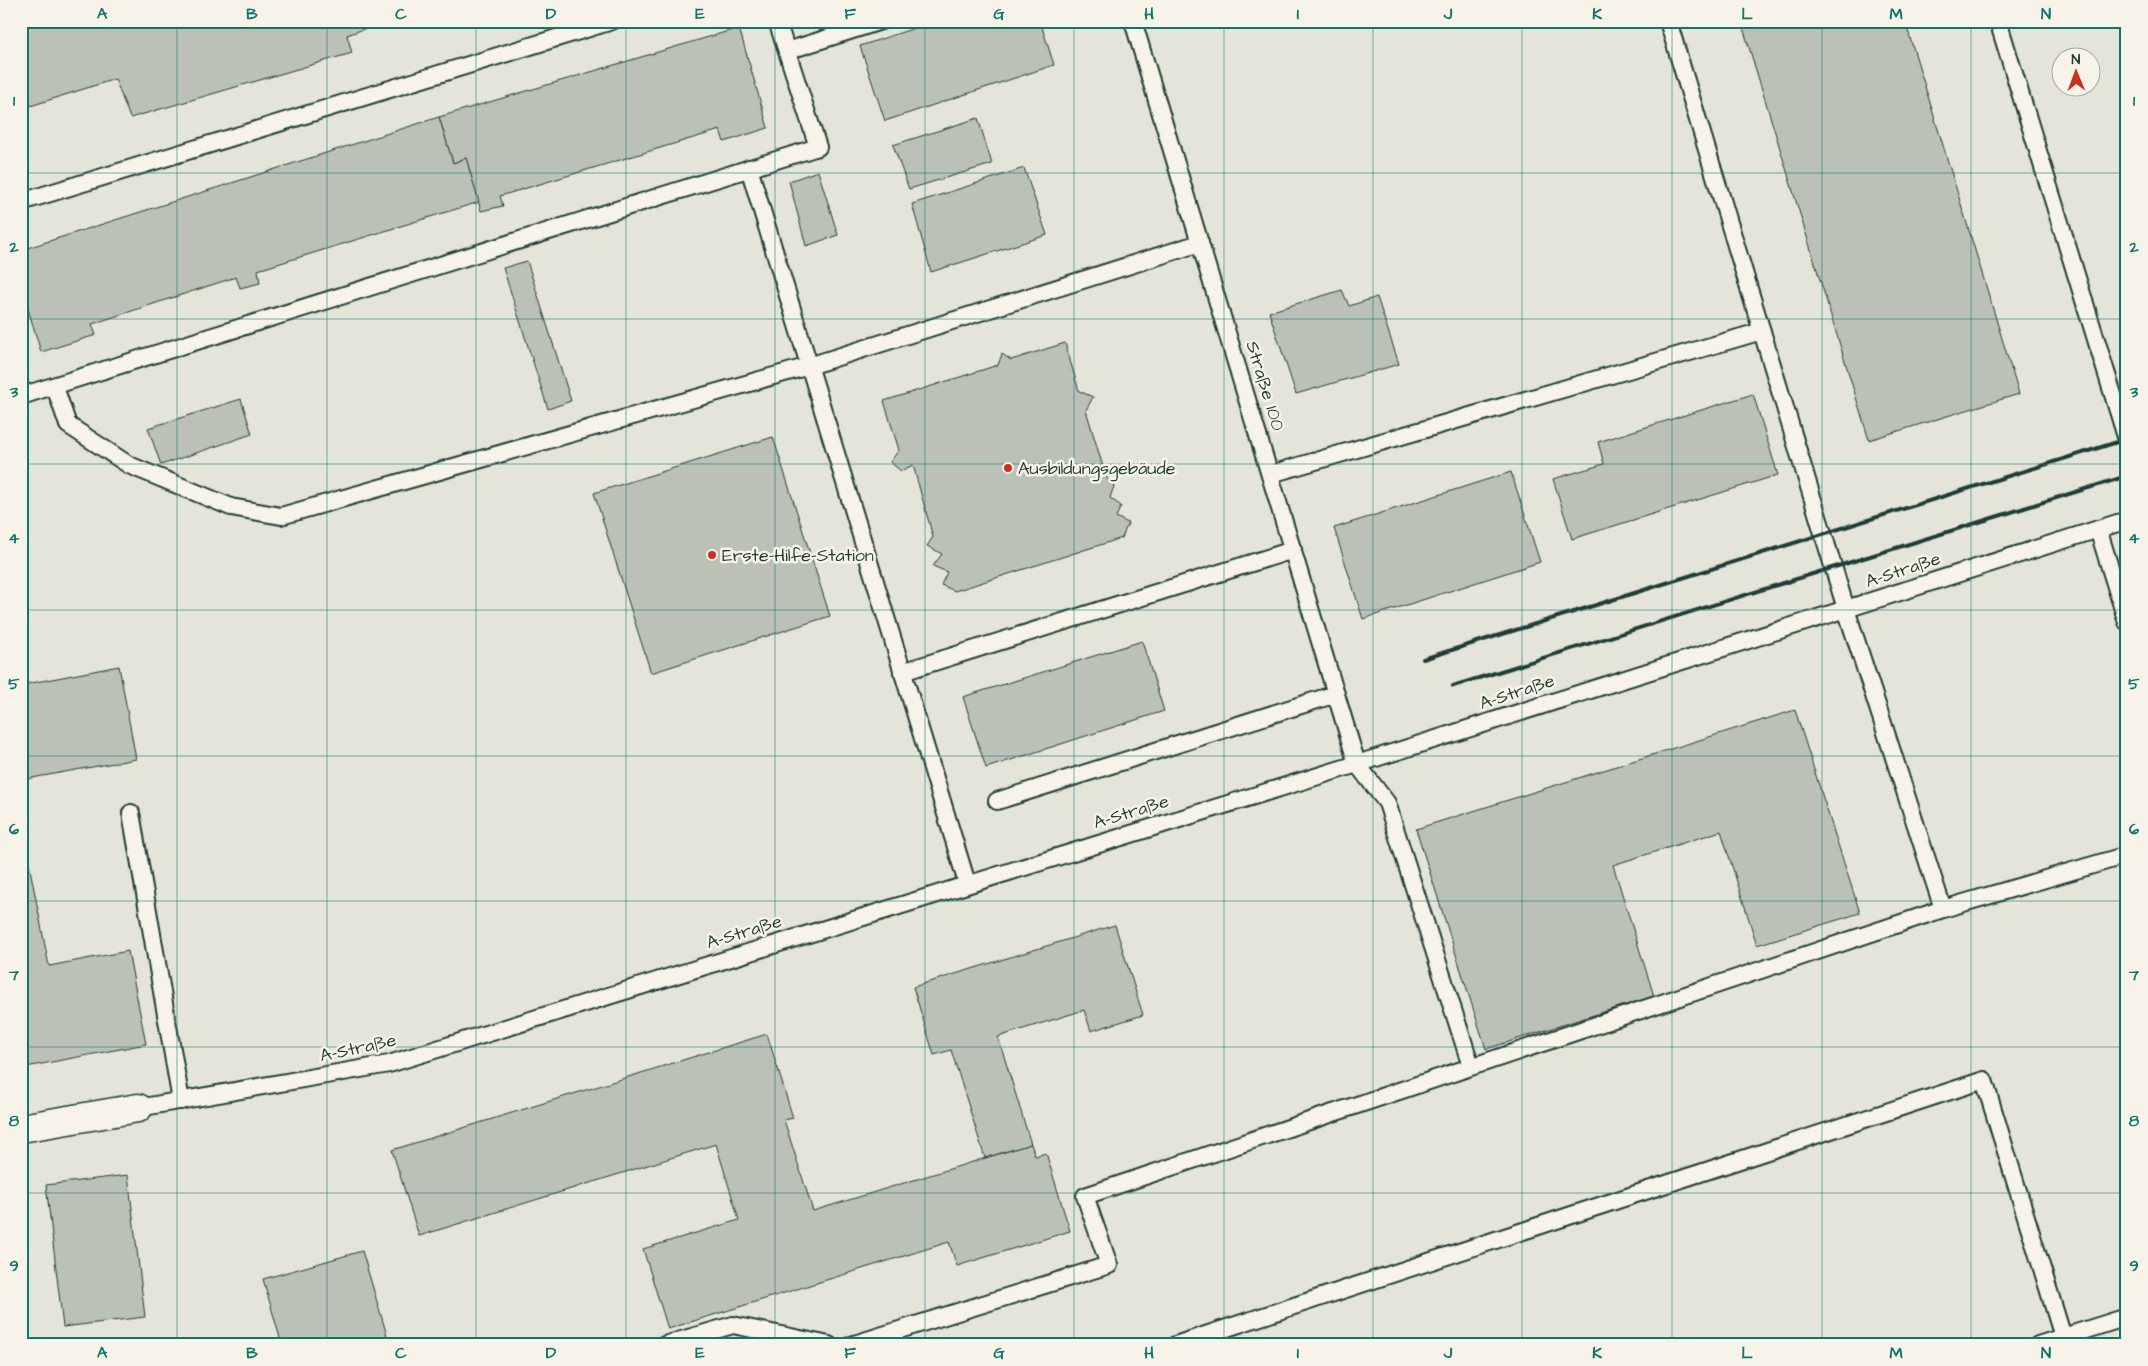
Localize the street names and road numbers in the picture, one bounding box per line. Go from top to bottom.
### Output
street label: Straße 100 [1239,338,1291,434]
street label: A-Straße [1862,546,1944,594]
street label: A-Straße [1476,668,1558,716]
street label: A-Straße [1090,789,1172,835]
street label: A-Straße [703,909,785,955]
street label: A-Straße [317,1028,399,1068]

